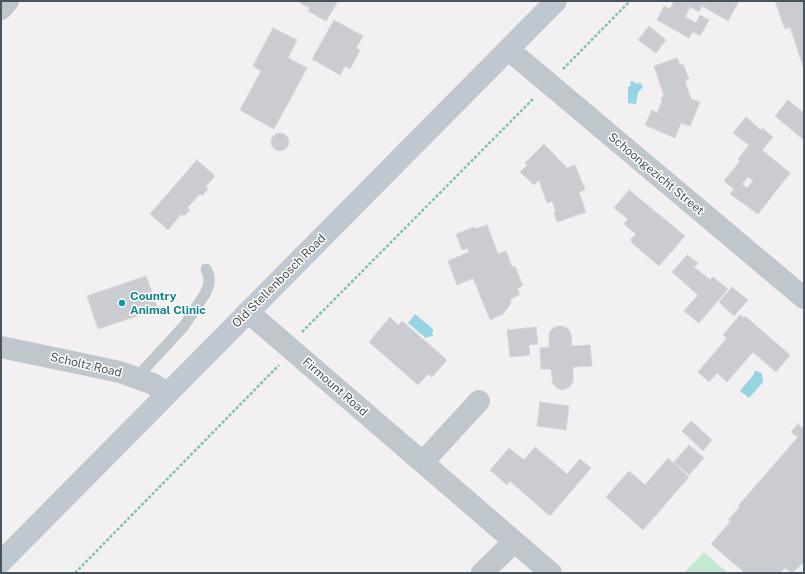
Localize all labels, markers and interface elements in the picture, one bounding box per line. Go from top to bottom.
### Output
street label: Schoongezicht Street [605,130,707,218]
street label: Old Stellenbosch Road [229,231,329,331]
place label: Country Animal Clinic [130,289,206,317]
marker: Country Animal Clinic [117,298,127,308]
street label: Scholtz Road [49,350,123,380]
street label: Firmount Road [299,355,371,419]

